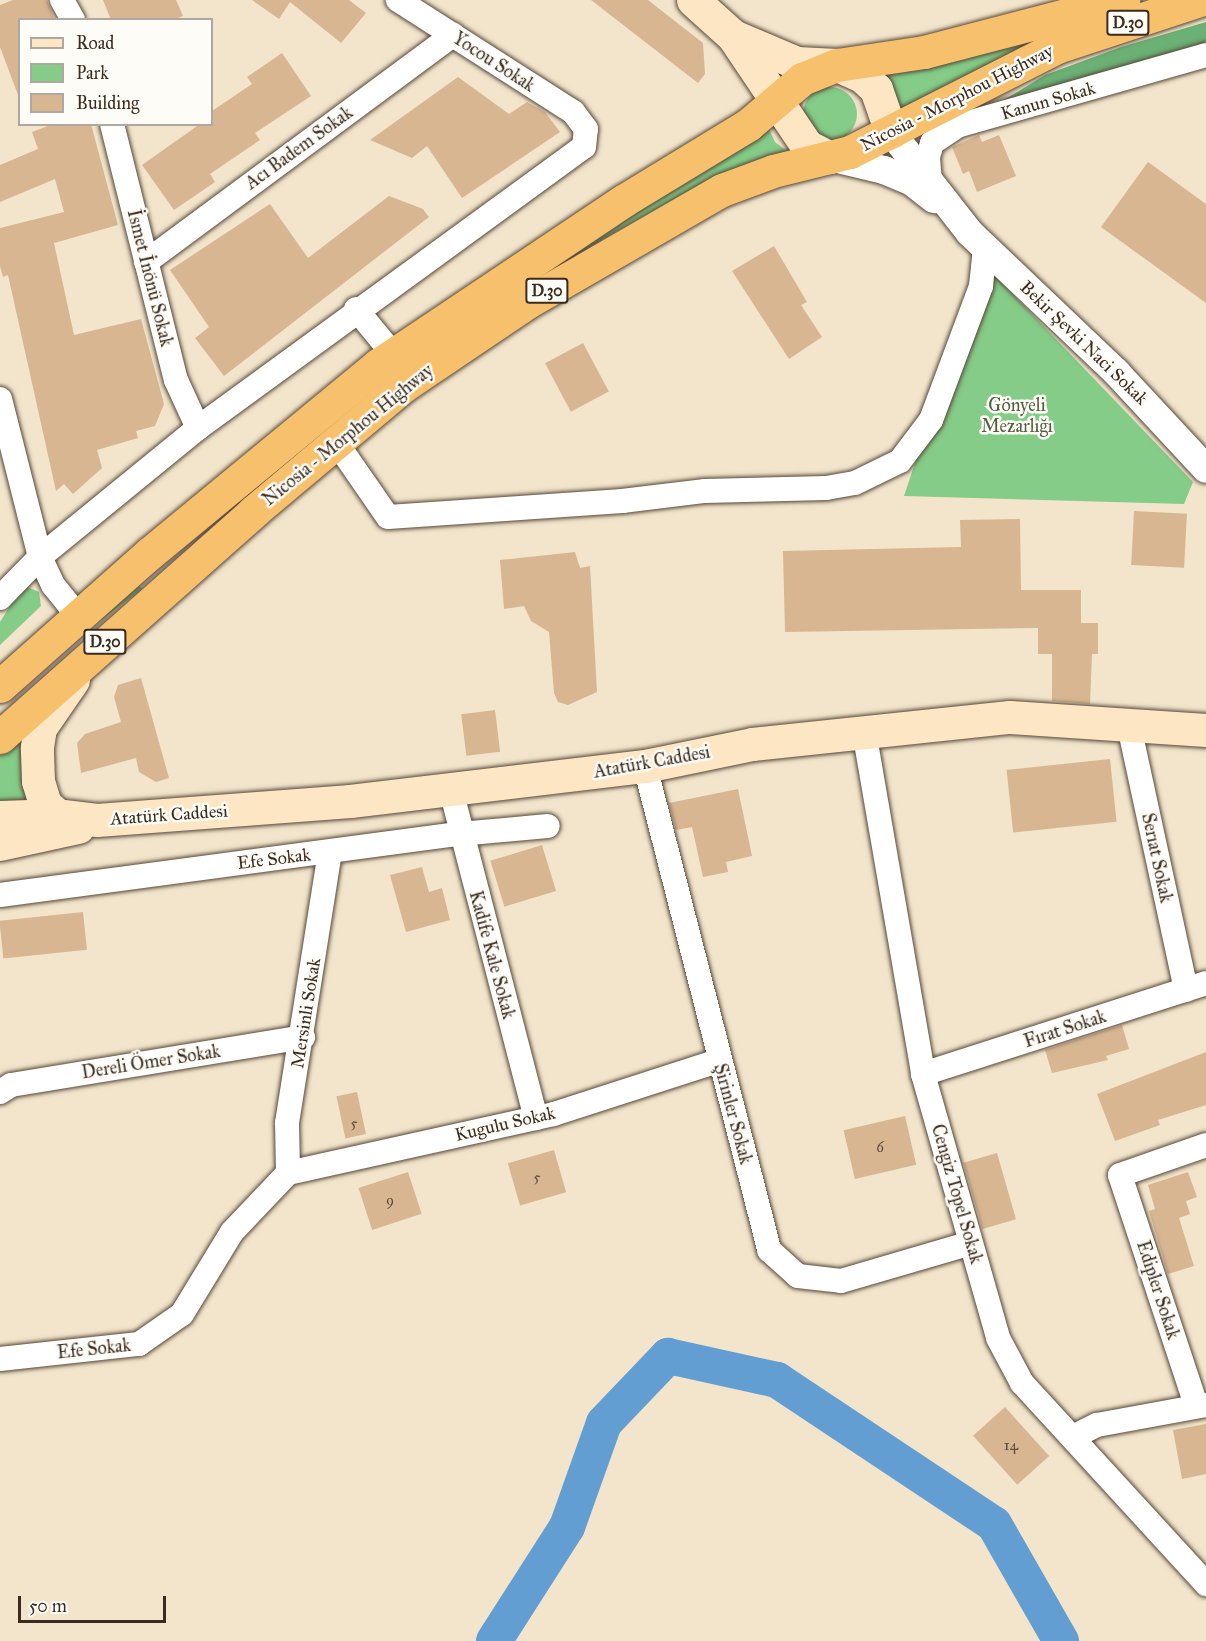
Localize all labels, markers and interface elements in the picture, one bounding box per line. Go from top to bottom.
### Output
road number: D.30 [1106,10,1150,36]
legend [18,18,213,126]
street label: Yocou Sokak [449,27,539,97]
text: Road [76,32,114,54]
street label: Nicosia - Morphou Highway [857,40,1057,156]
text: Park [76,62,109,84]
street label: Kanun Sokak [998,77,1098,125]
text: Building [76,92,139,114]
street label: Acı Badem Sokak [241,102,357,194]
street label: İsmet İnönü Sokak [123,207,177,349]
street label: Bekir Şevki Naci Sokak [1016,276,1152,410]
road number: D.30 [524,278,570,304]
street label: Nicosia - Morphou Highway [258,360,438,510]
park label: Gönyeli Mezarlığı [981,395,1053,438]
road number: D.30 [82,629,128,655]
street label: Atatürk Caddesi [592,741,712,783]
street label: Atatürk Caddesi [110,800,228,830]
street label: Serıat Sokak [1137,811,1177,905]
street label: Efe Sokak [236,844,312,874]
street label: Kadife Kale Sokak [464,888,520,1022]
street label: Mersinli Sokak [287,956,325,1070]
street label: Fırat Sokak [1021,1006,1109,1052]
street label: Dereli Ömer Sokak [80,1040,222,1084]
street label: Şirinler Sokak [709,1061,757,1167]
street label: Kugulu Sokak [453,1102,557,1146]
house number: 5 [351,1115,357,1133]
street label: Cengiz Topel Sokak [927,1122,987,1266]
house number: 6 [876,1139,884,1157]
house number: 5 [534,1169,540,1187]
house number: 9 [386,1192,394,1210]
street label: Edipler Sokak [1132,1238,1184,1342]
street label: Efe Sokak [56,1334,132,1364]
house number: 14 [1004,1437,1018,1455]
scale bar [21,1584,170,1622]
text: 50 m [29,1595,67,1617]

